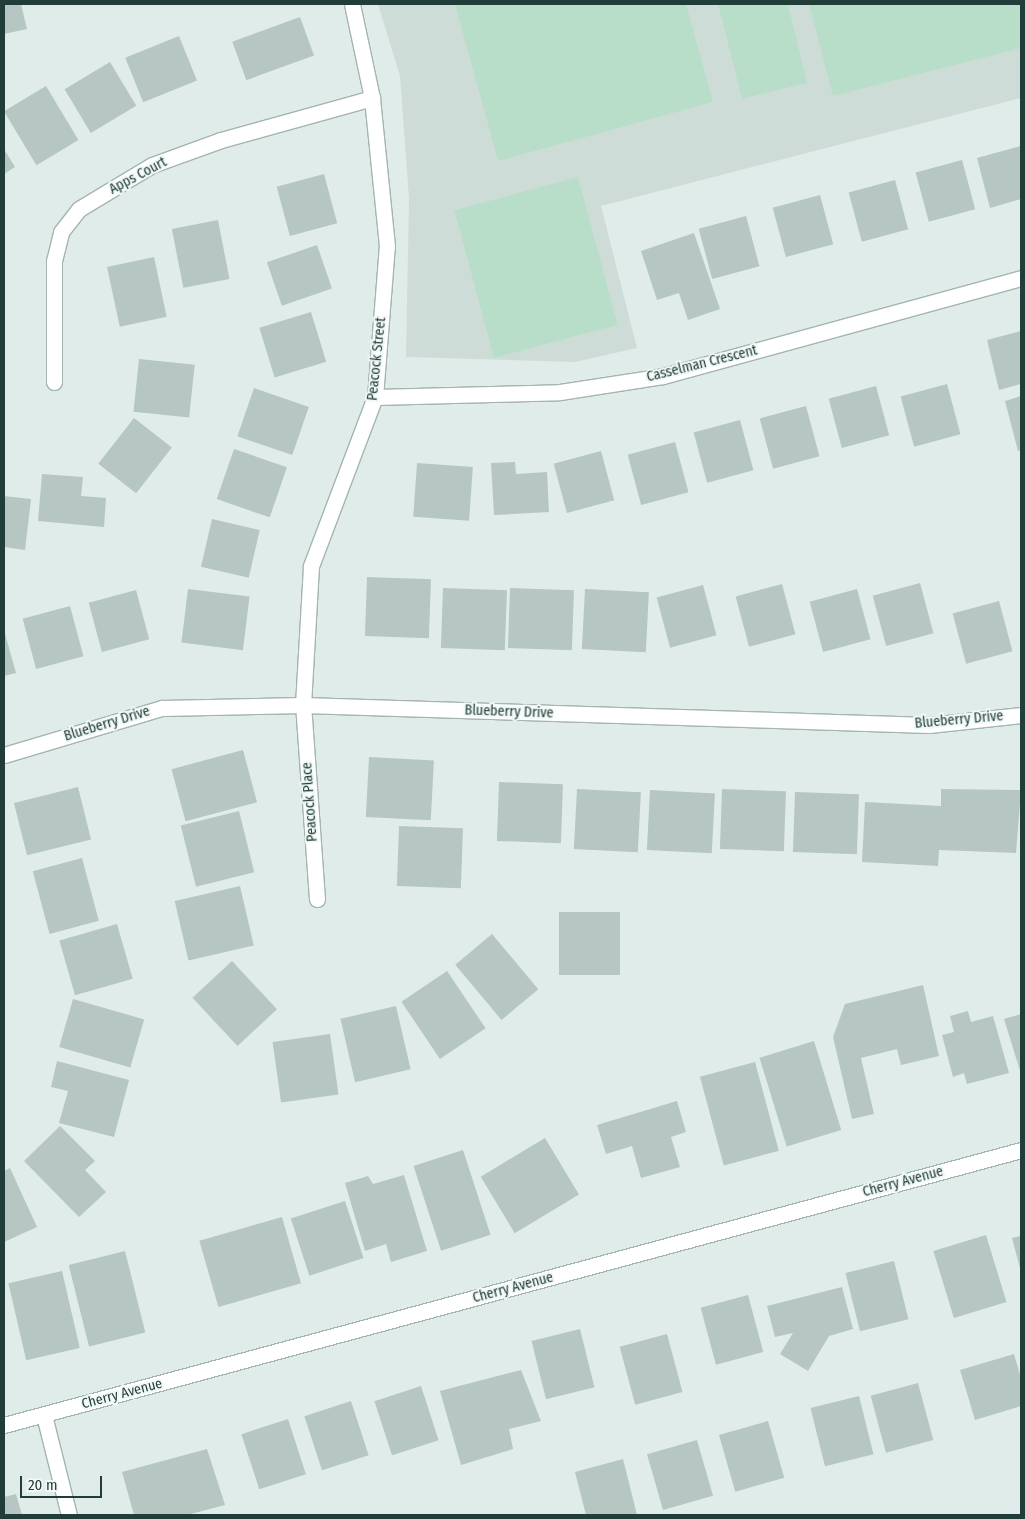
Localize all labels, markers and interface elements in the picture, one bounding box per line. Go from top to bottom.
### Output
street label: Apps Court [106,154,170,198]
street label: Peacock Street [364,316,390,402]
street label: Casselman Crescent [645,342,759,386]
street label: Blueberry Drive [464,702,554,722]
street label: Blueberry Drive [62,703,152,745]
street label: Blueberry Drive [914,708,1004,732]
street label: Peacock Place [299,762,321,842]
street label: Cherry Avenue [861,1163,945,1201]
street label: Cherry Avenue [471,1269,555,1307]
street label: Cherry Avenue [80,1375,164,1413]
scale bar [22,1466,105,1498]
text: 20 m [28,1476,58,1494]

